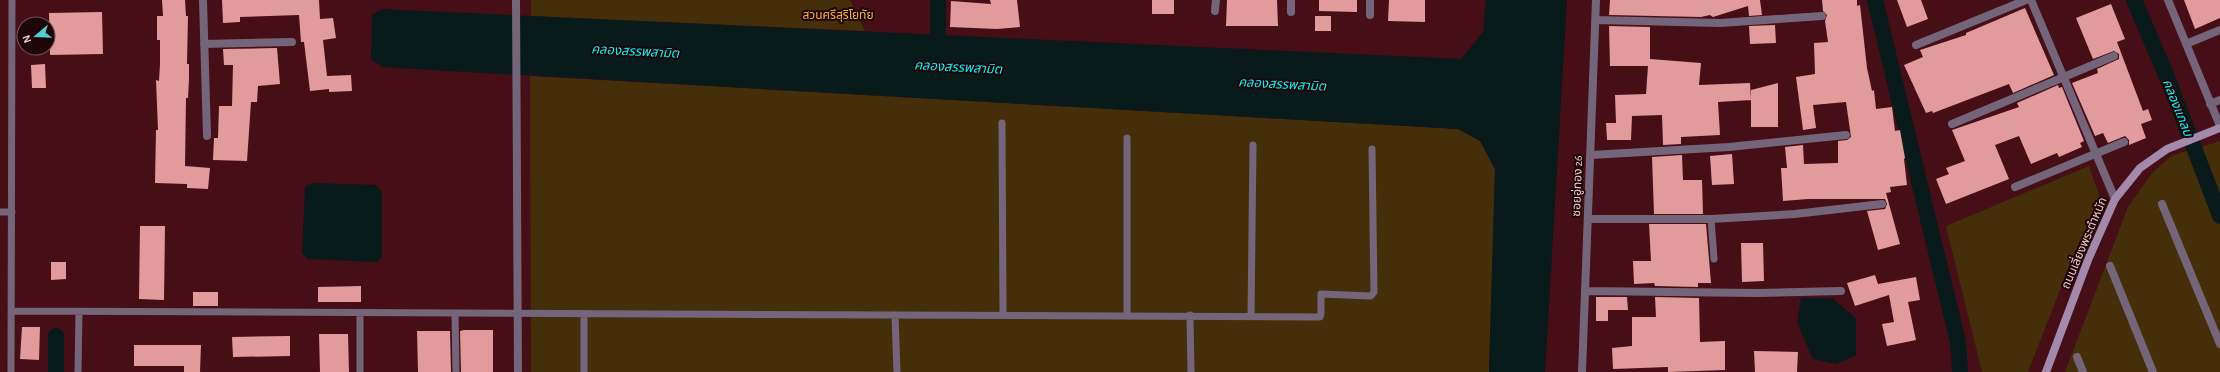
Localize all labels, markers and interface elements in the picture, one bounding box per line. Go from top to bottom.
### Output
park label: สวนศรีสุริโยทัย [802,9,874,22]
north arrow [16,16,56,56]
text: N [21,34,33,45]
water label: คลองสรรพสามิต [591,43,680,61]
water label: คลองสรรพสามิต [914,59,1003,77]
water label: คลองสรรพสามิต [1238,76,1327,94]
water label: คลองแกลบ [2160,78,2195,139]
street label: ซอยอู่ทอง 26 [1569,155,1585,217]
street label: ถนนเลี่ยงพระตำหนัก [2057,194,2109,291]

